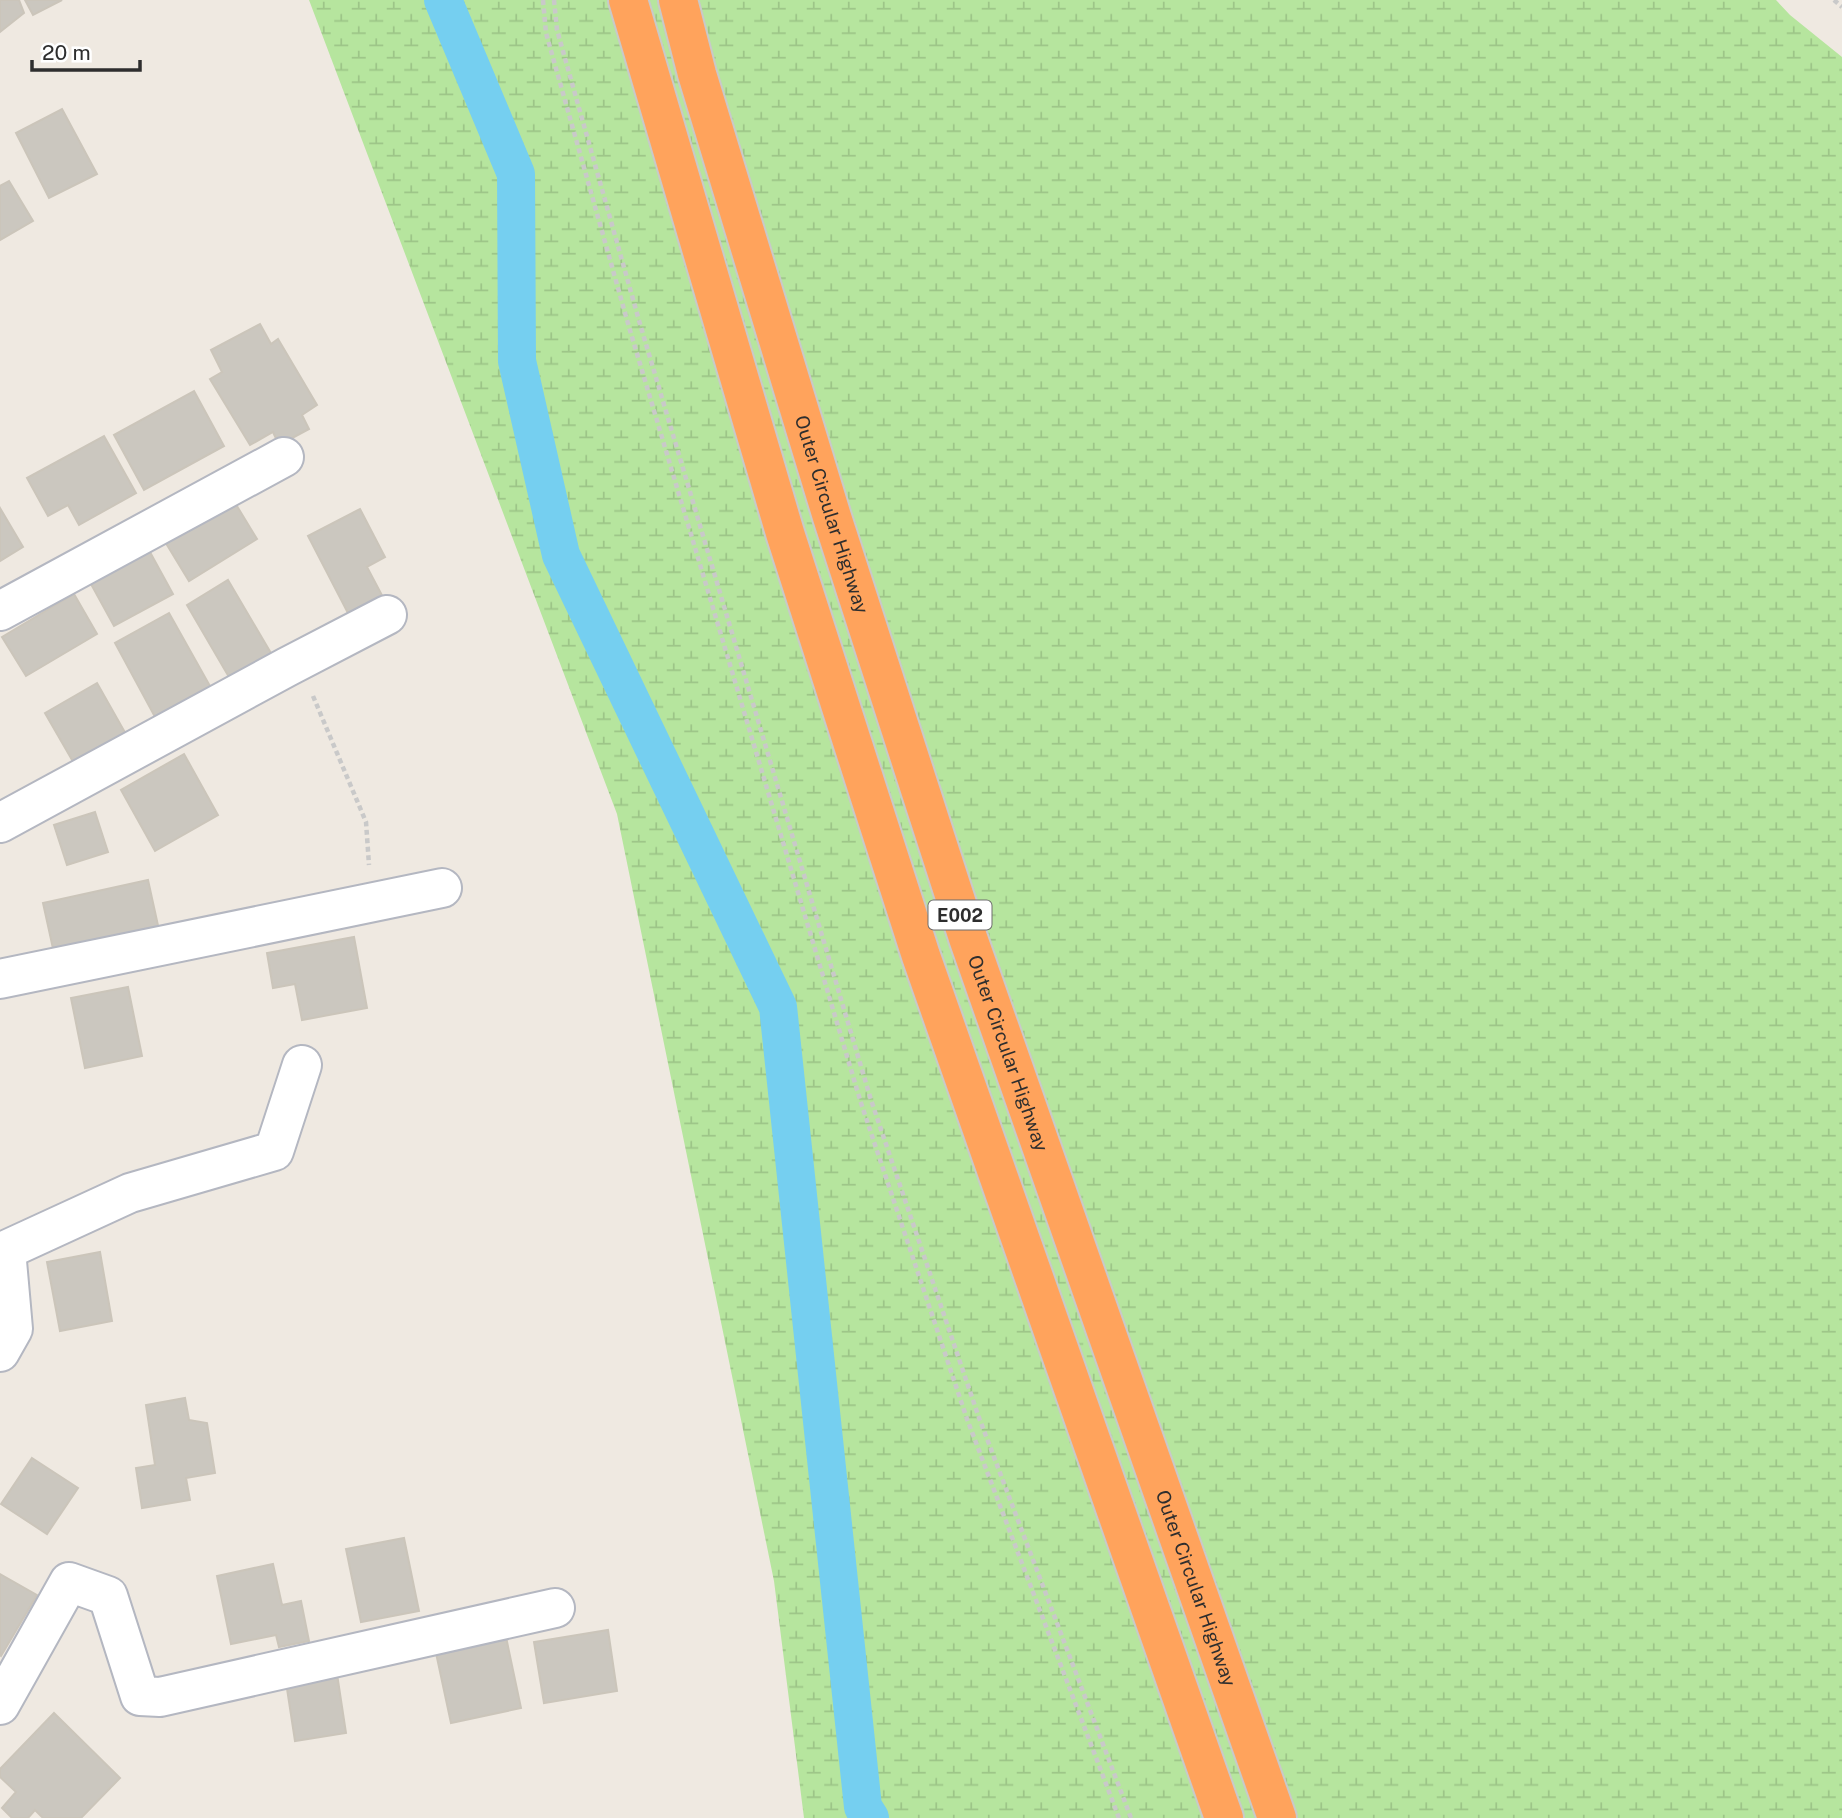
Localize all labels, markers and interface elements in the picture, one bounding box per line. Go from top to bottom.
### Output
scale bar [32,28,140,72]
text: 20 m [42,40,91,65]
street label: Outer Circular Highway [791,413,873,616]
road number: E002 [928,900,992,930]
street label: Outer Circular Highway [964,952,1053,1154]
street label: Outer Circular Highway [1152,1487,1241,1689]

